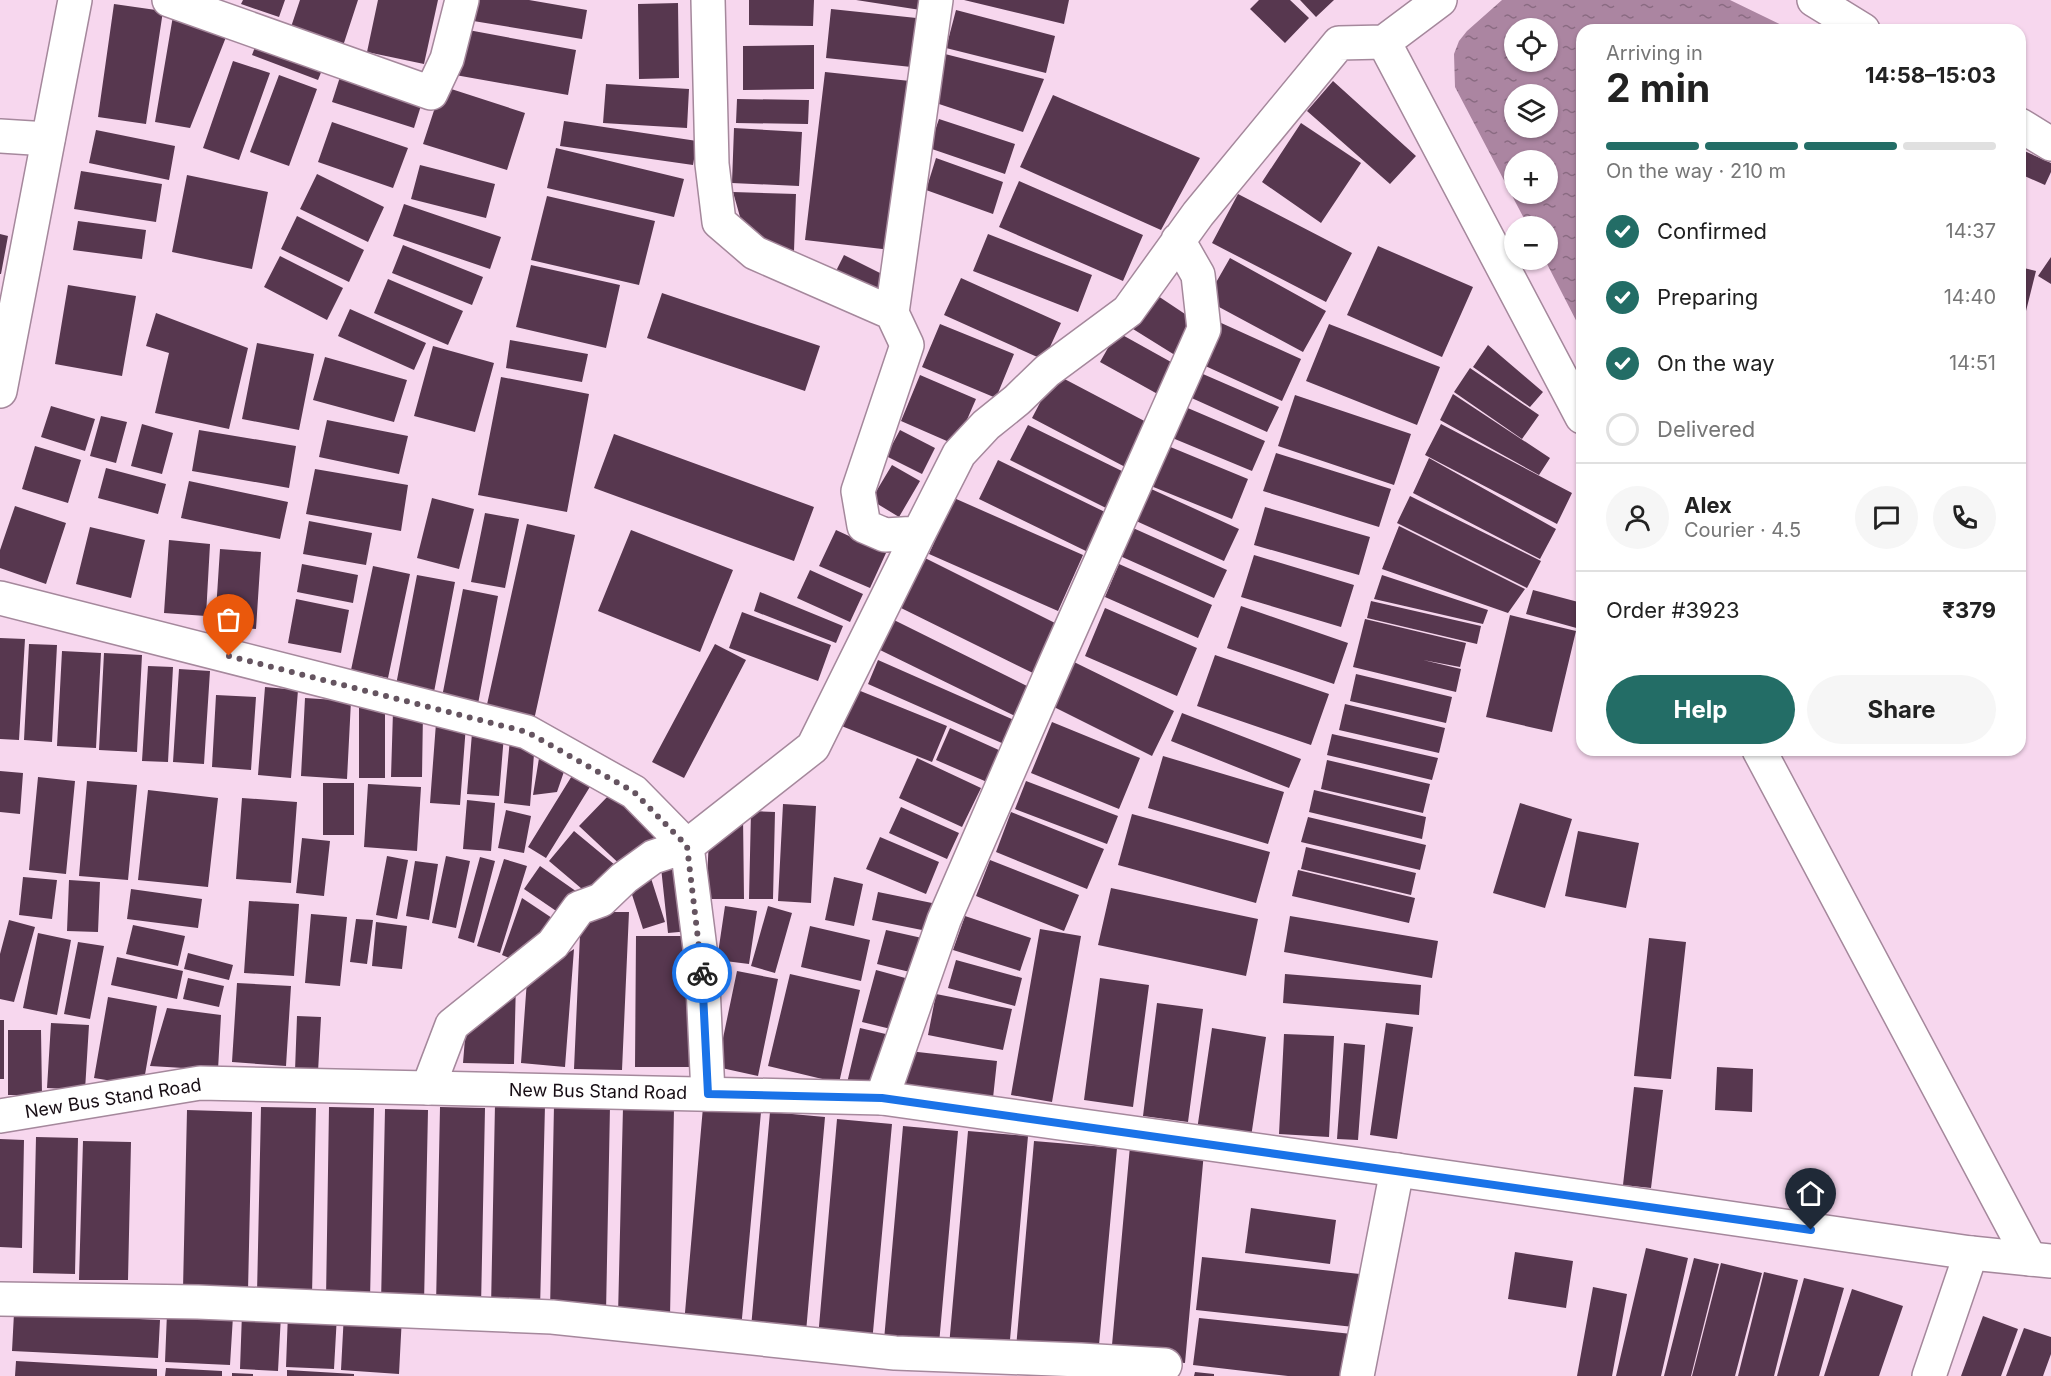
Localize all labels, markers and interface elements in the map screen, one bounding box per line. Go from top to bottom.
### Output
map controls [1504,18,1558,270]
button: locate [1504,18,1558,72]
text: Arriving in [1606,41,1703,65]
text: 14:58–15:03 [1865,62,1996,88]
text: 2 min [1606,64,1710,111]
button: layers [1504,84,1558,138]
button: + [1504,150,1558,204]
text: On the way · 210 m [1606,159,1786,183]
icon: check [1606,215,1639,248]
button: − [1504,216,1558,270]
text: Confirmed [1657,218,1767,244]
text: 14:37 [1946,219,1996,243]
icon: check [1606,281,1639,314]
text: Preparing [1657,284,1758,310]
text: 14:40 [1944,285,1996,309]
icon: check [1606,347,1639,380]
text: On the way [1657,350,1775,376]
text: 14:51 [1949,351,1996,375]
text: Delivered [1657,416,1755,442]
button: person [1606,486,1669,549]
button: chat [1855,486,1918,549]
button: phone [1933,486,1996,549]
text: Alex [1684,492,1732,518]
text: Courier · 4.5 [1684,518,1801,542]
pin [203,594,254,656]
text: Order #3923 [1606,597,1740,623]
text: ₹379 [1942,597,1996,623]
icon: bag [212,603,245,636]
button: Help [1606,675,1795,744]
button: Share [1807,675,1996,744]
courier [672,943,732,1003]
icon: bike [686,957,719,990]
street label: New Bus Stand Road [23,1074,203,1122]
street label: New Bus Stand Road [509,1079,687,1103]
pin [1785,1168,1836,1230]
icon: home [1794,1177,1827,1210]

